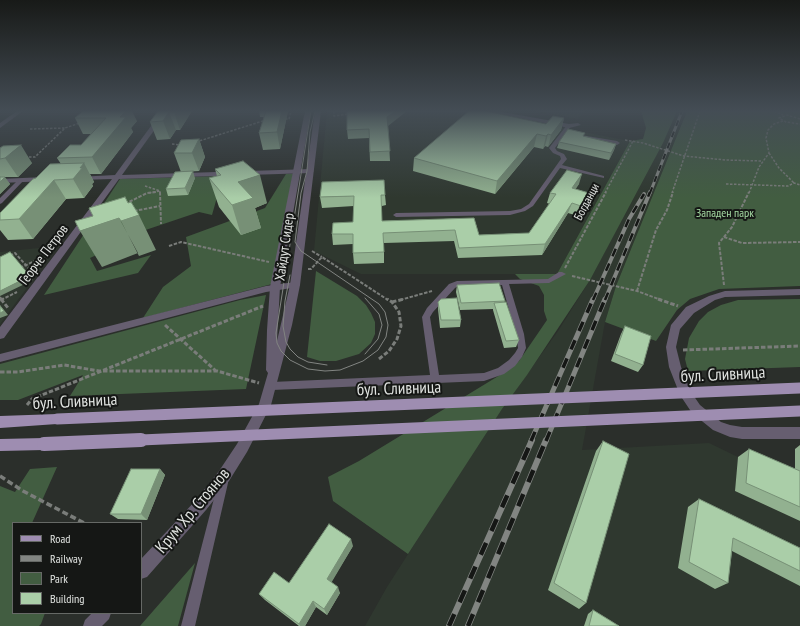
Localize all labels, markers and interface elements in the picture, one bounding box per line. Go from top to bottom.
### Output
street label: Богданци [571,181,603,223]
park label: Западен парк [696,207,754,221]
street label: Хайдут Сидер [272,212,298,282]
street label: Георче Петров [16,221,72,289]
street label: бул. Сливница [680,363,766,387]
street label: бул. Сливница [356,377,442,401]
street label: бул. Сливница [32,390,118,414]
street label: Крум Хр. Стоянов [152,464,234,558]
legend [12,522,142,614]
text: Road [50,531,70,546]
text: Railway [50,551,82,566]
text: Park [50,571,68,586]
text: Building [50,591,85,606]

